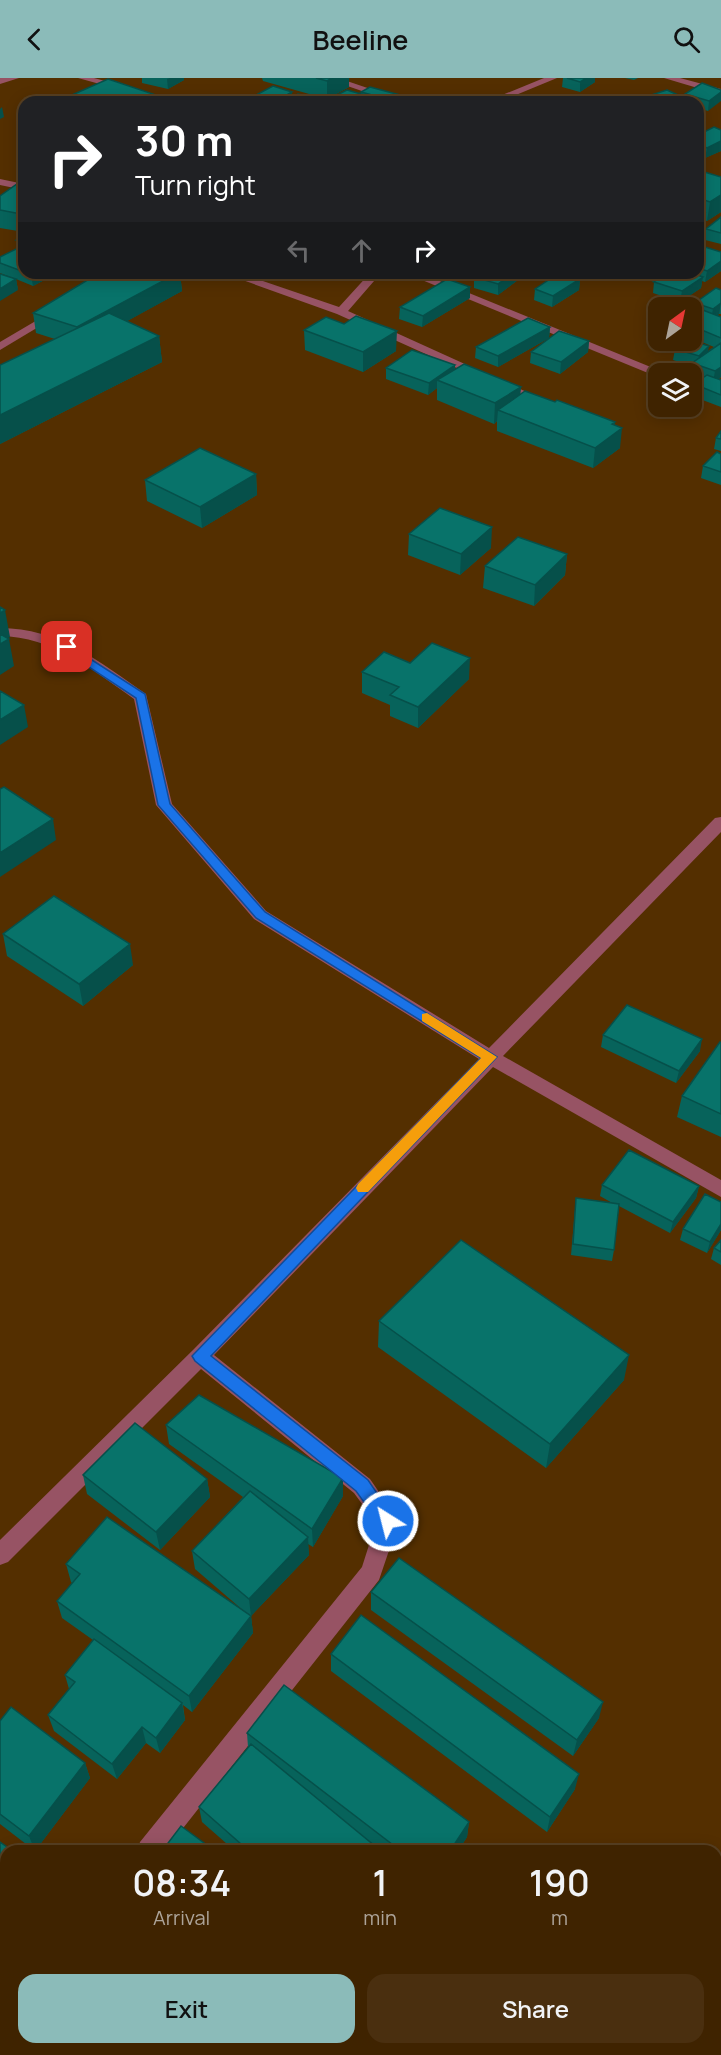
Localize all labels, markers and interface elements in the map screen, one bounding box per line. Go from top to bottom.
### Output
text: Beeline [313,21,408,58]
icon: back [18,23,51,56]
icon: search [670,23,703,56]
text: 30 m [135,111,233,169]
icon: right [36,120,114,198]
text: Turn right [135,166,256,203]
icon: left [282,234,315,267]
icon: ahead [345,234,378,267]
icon: right [408,234,441,267]
north arrow [648,297,702,351]
map controls [648,297,702,417]
button: layers [648,363,702,417]
pin [41,621,92,672]
icon: arrive [50,630,83,663]
position arrow [356,1489,420,1553]
text: 08:34 [132,1858,231,1907]
text: 1 [372,1858,388,1907]
text: 190 [529,1858,590,1907]
text: Arrival [153,1904,210,1931]
text: min [363,1904,397,1931]
text: m [551,1904,568,1931]
button: Exit [18,1974,355,2043]
button: Share [367,1974,704,2043]

